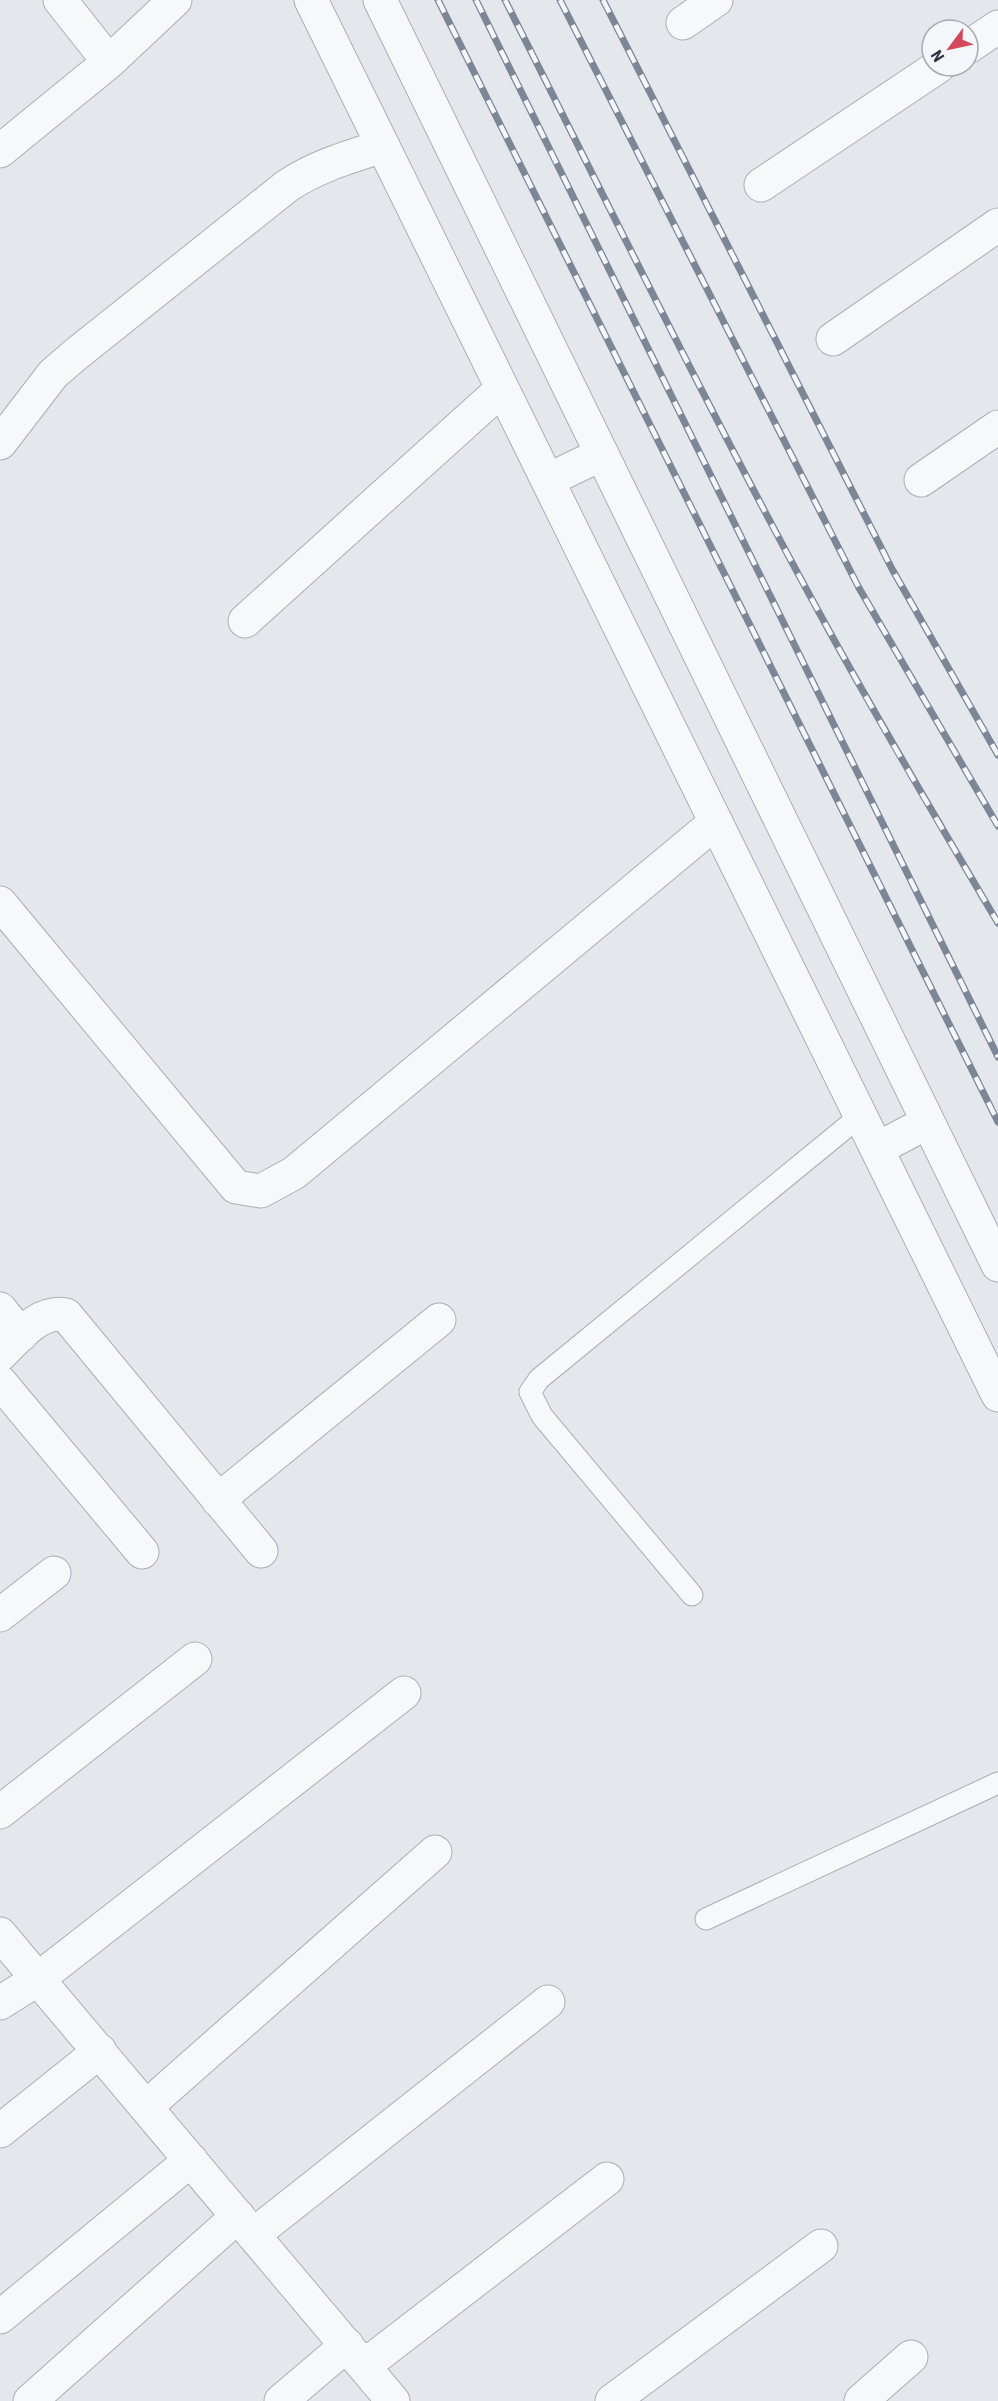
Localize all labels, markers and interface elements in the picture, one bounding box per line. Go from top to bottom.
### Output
north arrow [920,18,980,78]
text: N [927,47,948,65]

